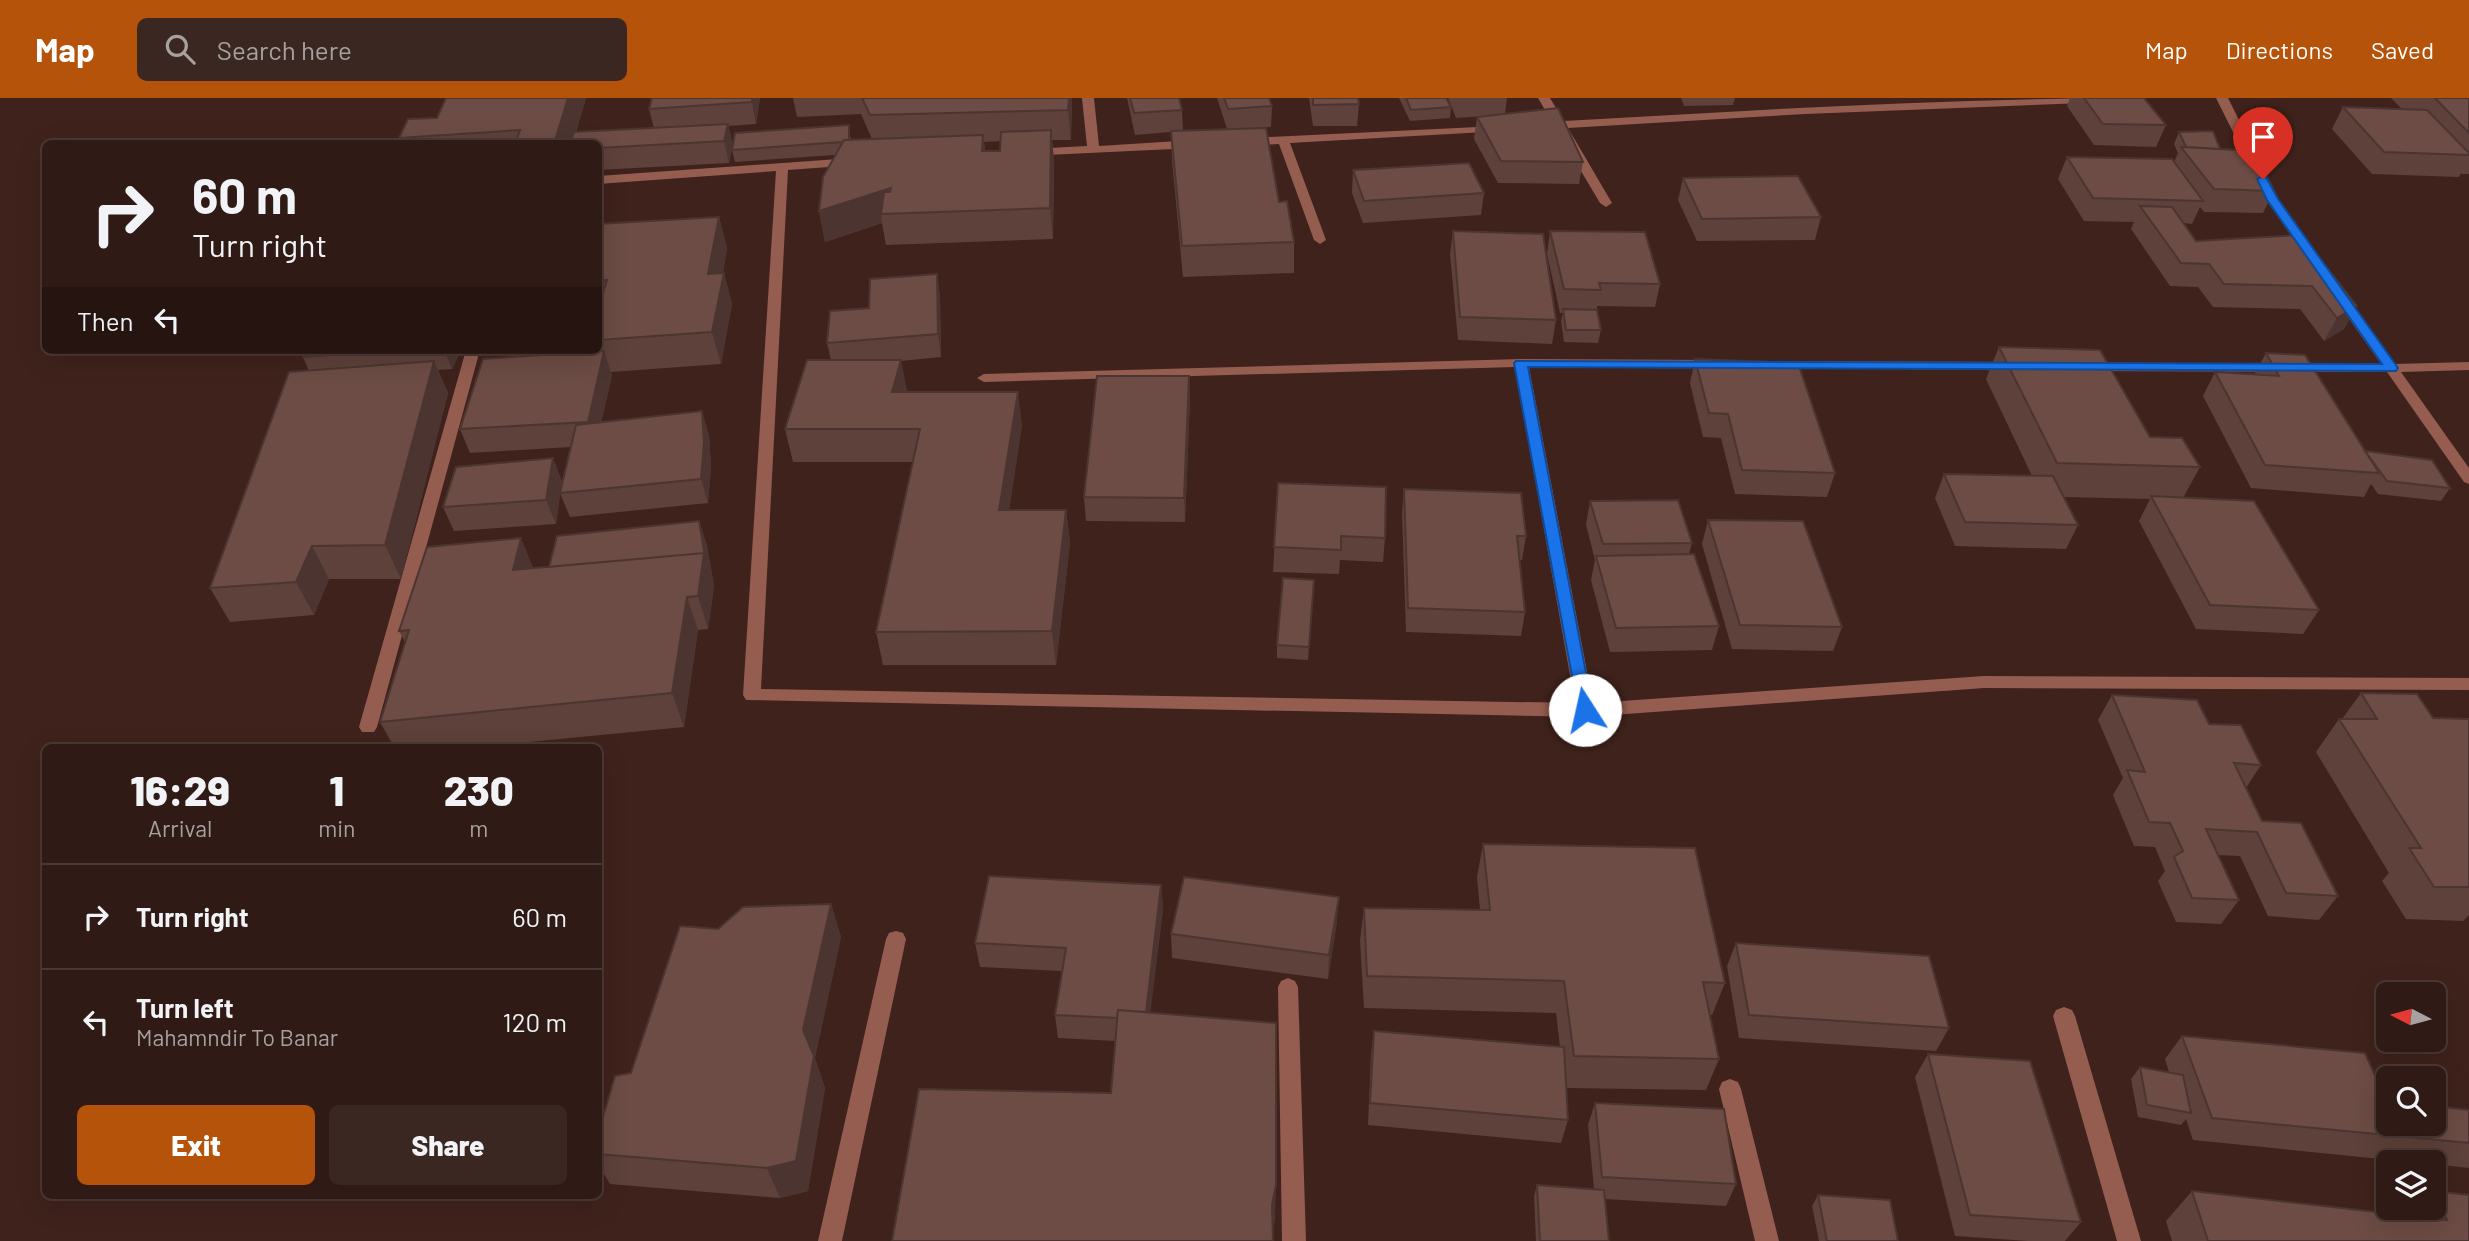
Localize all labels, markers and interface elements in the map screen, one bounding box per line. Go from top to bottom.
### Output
search box [137,18,627,81]
text: Map [35,29,95,69]
icon: search [161,30,199,68]
text: Search here [217,34,352,65]
text: Map [2145,35,2188,64]
text: Directions [2226,35,2333,64]
text: Saved [2371,35,2434,64]
pin [2233,107,2293,179]
icon: arrive [2244,118,2282,156]
text: 60 m [192,165,297,224]
icon: right [77,168,168,259]
text: Turn right [192,225,327,263]
icon: left [148,301,186,339]
text: Then [77,305,134,336]
position arrow [1548,673,1622,747]
text: 16:29 [130,764,230,814]
text: 1 [329,764,344,814]
text: 230 [444,764,514,814]
text: Arrival [148,814,212,842]
text: min [318,814,355,842]
text: m [469,814,488,842]
icon: right [77,898,115,936]
text: Turn right [136,901,249,932]
text: 60 m [512,901,567,932]
north arrow [2376,982,2446,1052]
map controls [2376,982,2446,1220]
text: Turn left [136,992,234,1023]
icon: left [77,1003,115,1041]
text: 120 m [503,1006,567,1037]
text: Mahamndir To Banar [136,1023,338,1051]
button: search [2376,1066,2446,1136]
button: Exit [77,1105,315,1185]
button: Share [329,1105,567,1185]
button: layers [2376,1150,2446,1220]

